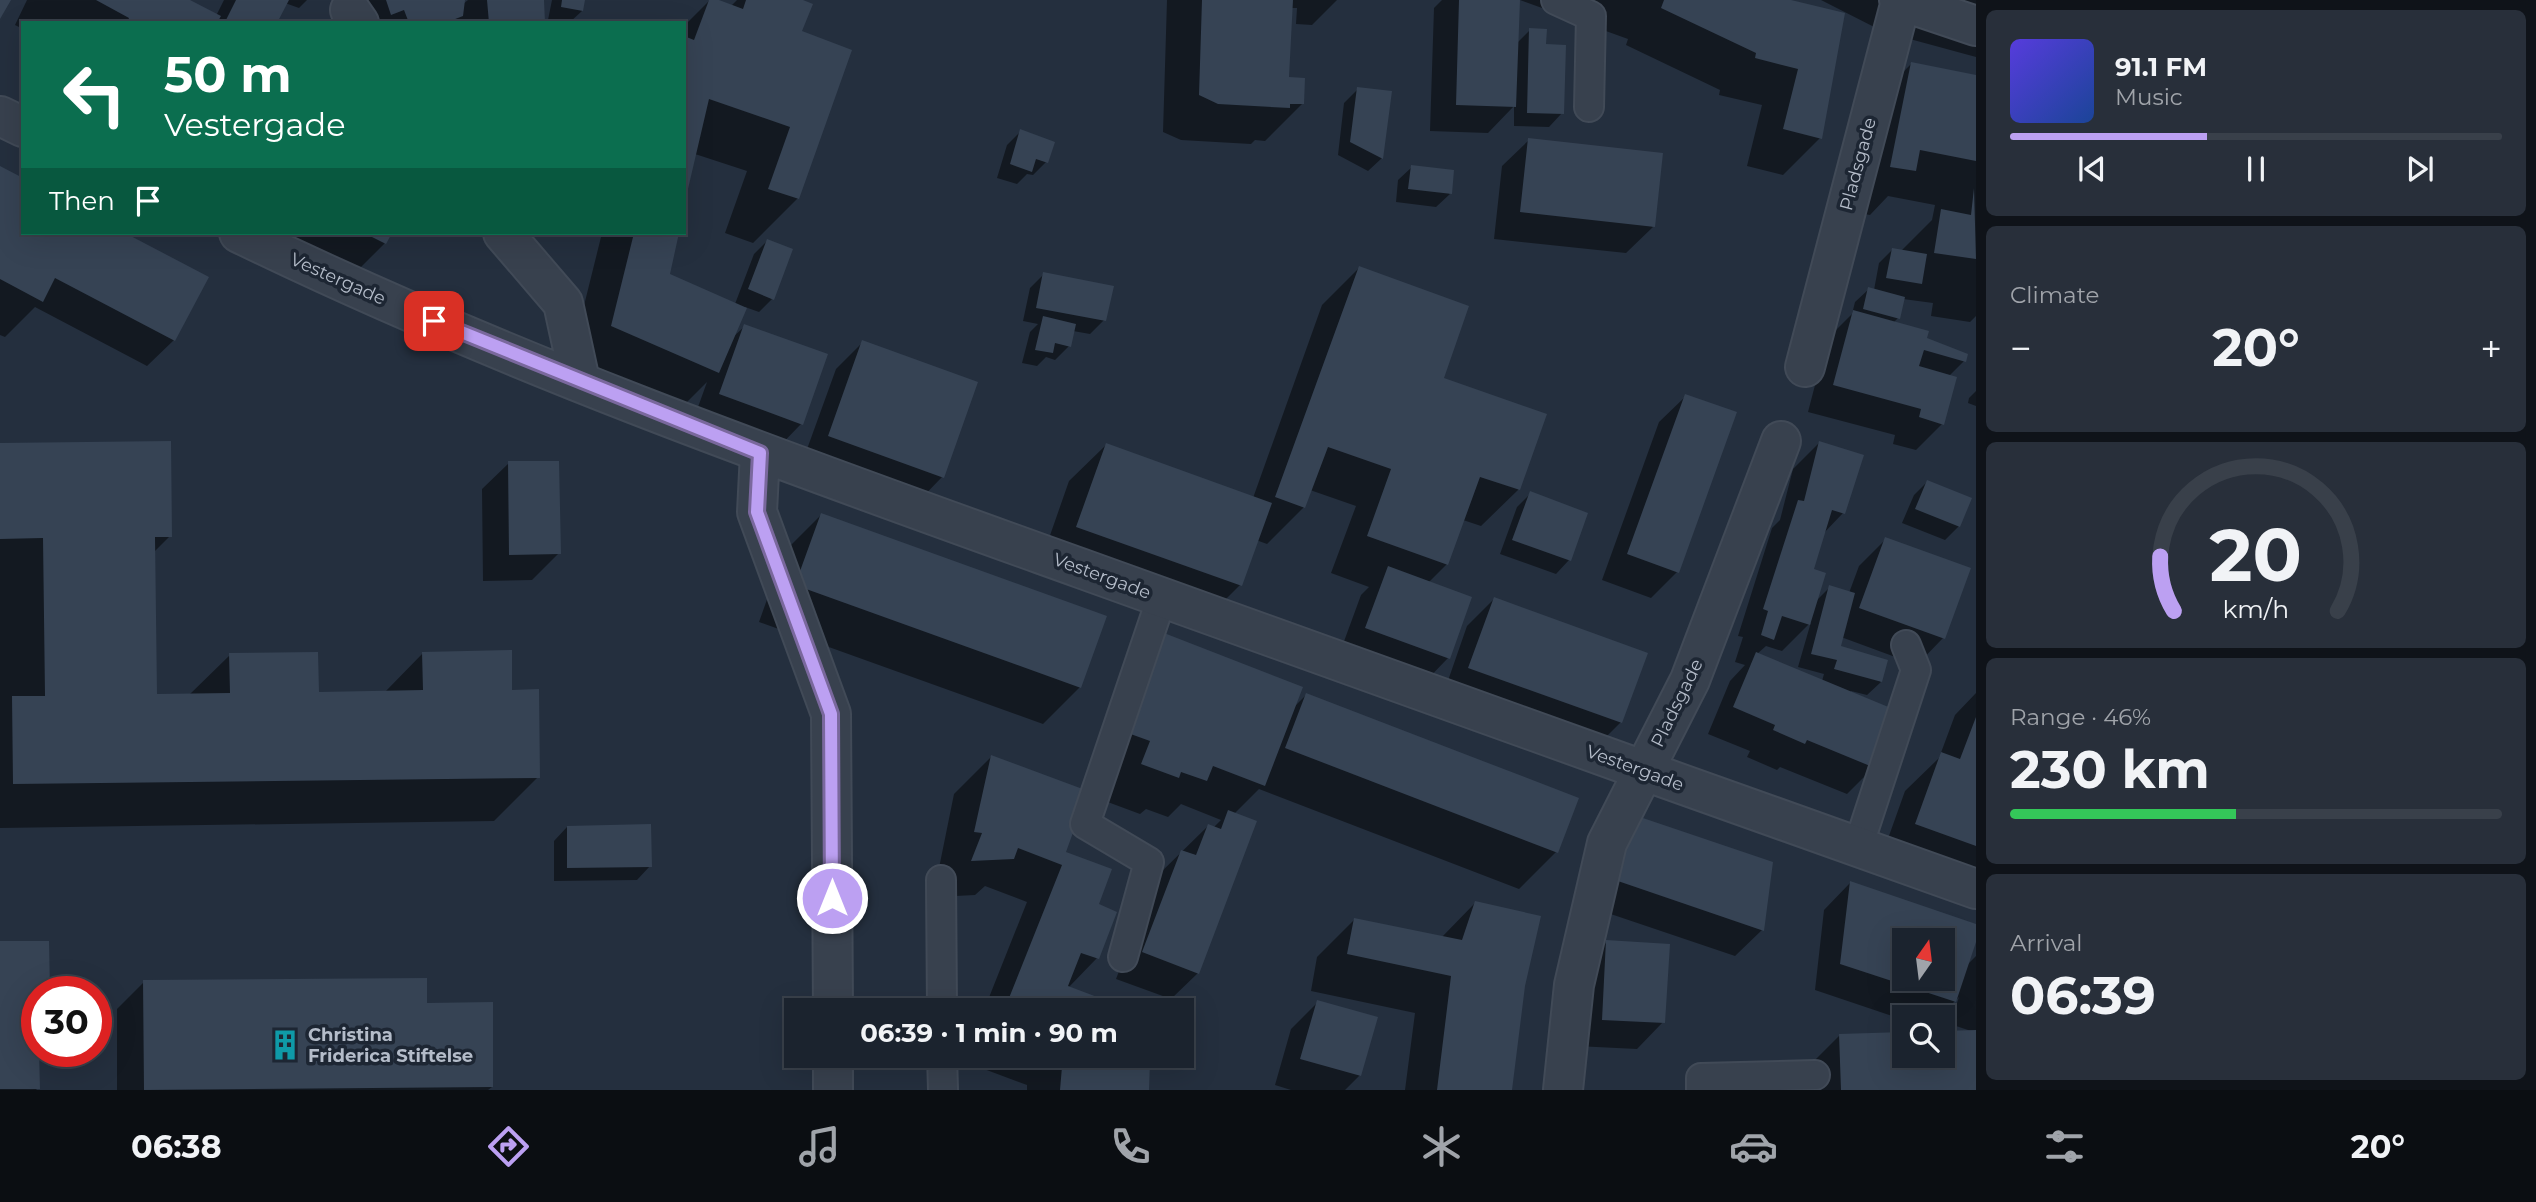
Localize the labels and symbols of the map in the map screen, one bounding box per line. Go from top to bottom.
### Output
street label: Pladsgade [1835,115,1881,213]
street label: Vestergade [287,248,389,310]
pin [404,291,464,351]
street label: Vestergade [1050,548,1154,604]
street label: Pladsgade [1646,655,1708,751]
street label: Vestergade [1583,740,1687,796]
position arrow [795,861,869,935]
north arrow [1892,928,1955,990]
speed limit sign: 30 [21,976,112,1067]
place label: Christina Friderica Stiftelse [308,1024,473,1067]
building icon: Christina Friderica Stiftelse [268,1028,302,1062]

